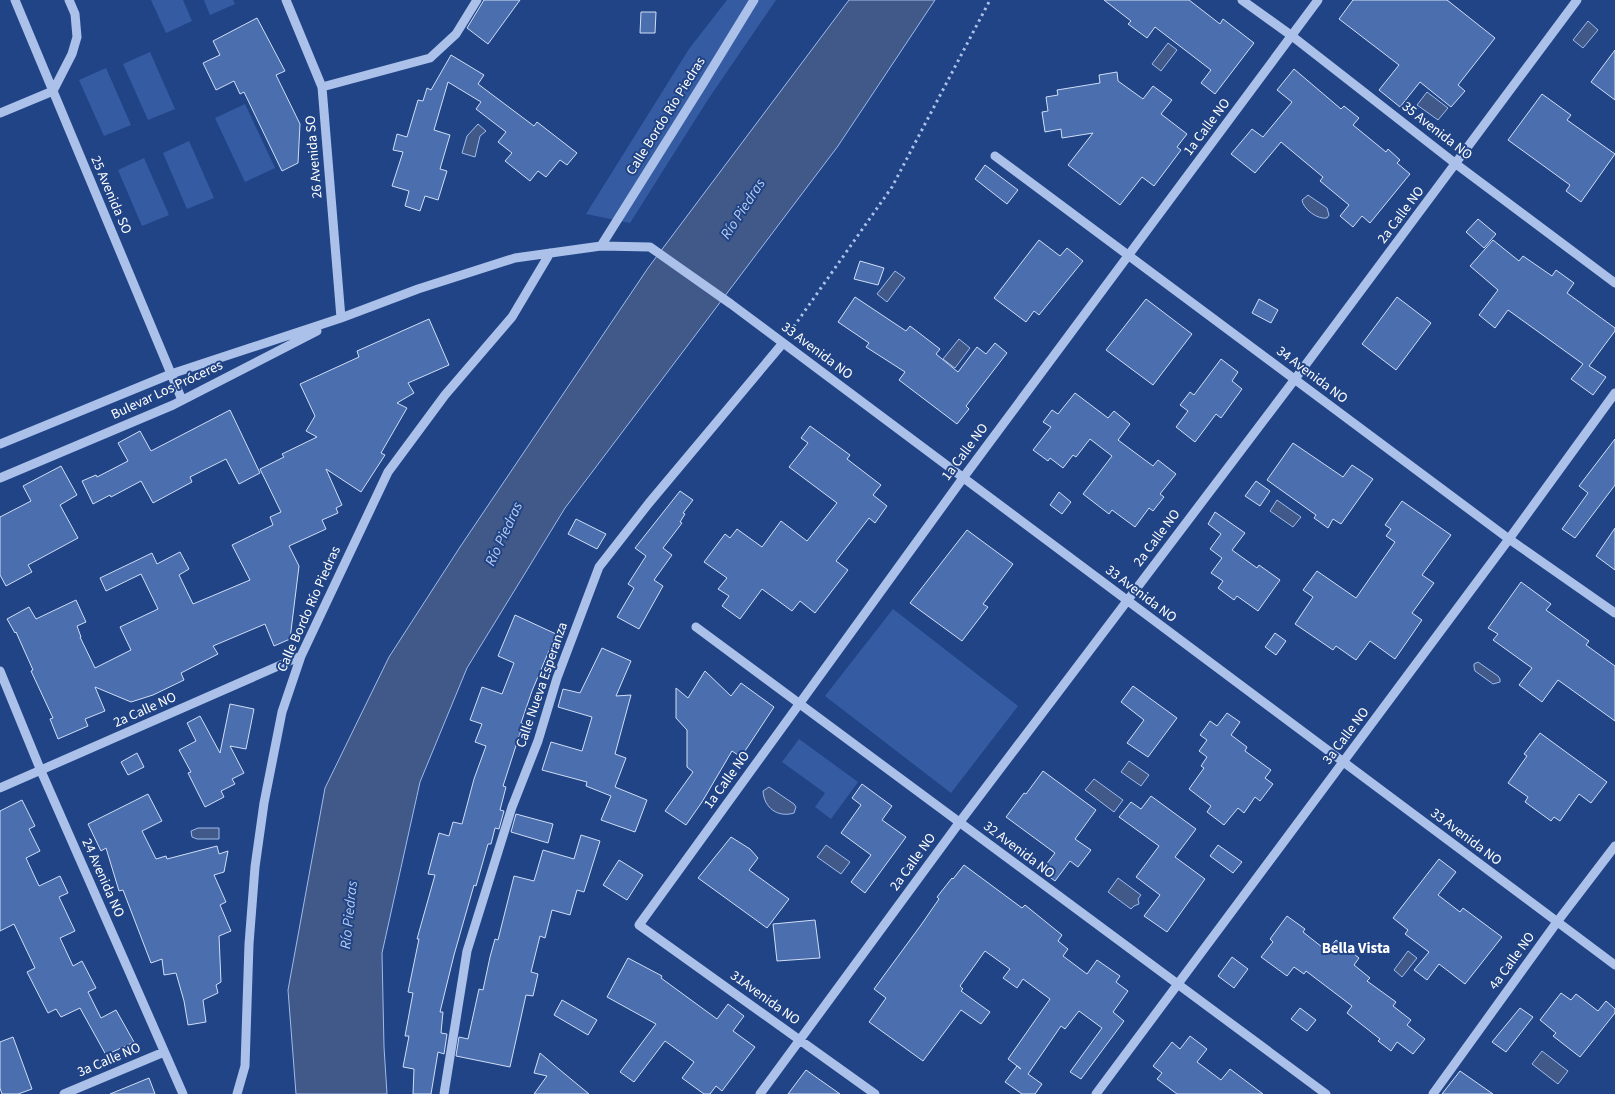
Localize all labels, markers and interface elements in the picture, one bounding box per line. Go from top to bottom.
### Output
street label: Calle Bordo Río Piedras [621,53,711,179]
street label: 1a Calle NO [1179,94,1235,160]
street label: 35 Avenida NO [1397,97,1477,165]
street label: 26 Avenida SO [300,115,328,199]
street label: 25 Avenida SO [86,153,136,237]
water label: Río Piedras [715,174,771,244]
street label: 2a Calle NO [1373,182,1429,248]
street label: 33 Avenida NO [777,318,857,384]
street label: 34 Avenida NO [1272,342,1352,408]
street label: Bulevar Los Próceres [108,355,226,425]
street label: 1a Calle NO [937,419,993,485]
water label: Río Piedras [480,498,528,570]
street label: 2a Calle NO [1129,505,1185,571]
street label: Calle Bordo Río Piedras [272,543,346,675]
street label: 33 Avenida NO [1101,561,1181,627]
street label: Calle Nueva Esperanza [511,620,573,750]
street label: 2a Calle NO [110,687,180,733]
street label: 3a Calle NO [1318,703,1374,769]
street label: 1a Calle NO [699,747,755,813]
street label: 33 Avenida NO [1426,804,1506,870]
street label: 32 Avenida NO [979,817,1059,883]
street label: 2a Calle NO [885,829,941,895]
street label: 24 Avenida NO [77,835,129,921]
water label: Río Piedras [335,880,363,950]
street label: 4a Calle NO [1484,928,1540,994]
district label: Bella Vista [1322,938,1390,959]
street label: 31Avenida NO [726,966,804,1030]
street label: 3a Calle NO [74,1038,144,1082]

